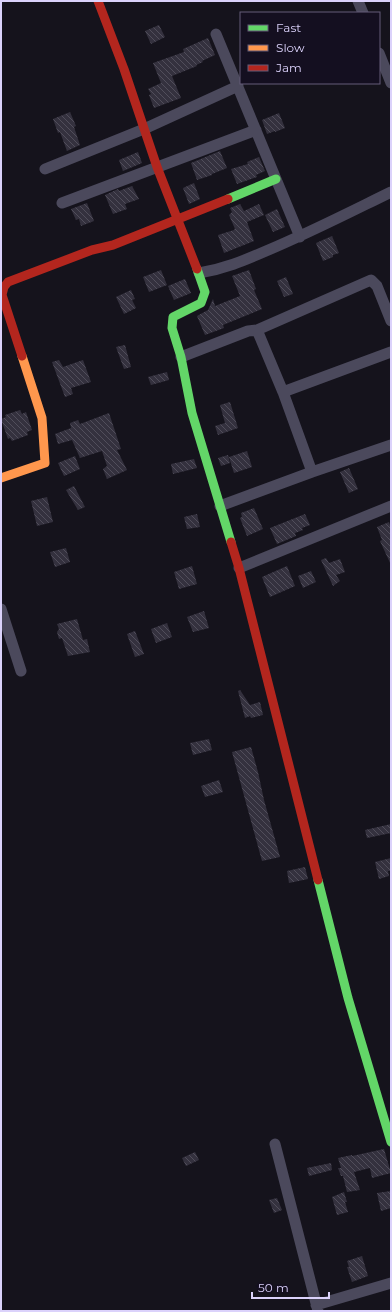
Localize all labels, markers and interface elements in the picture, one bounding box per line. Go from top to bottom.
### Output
legend [240,12,380,84]
text: Fast [276,20,301,35]
text: Slow [276,40,305,55]
text: Jam [275,60,302,75]
scale bar [252,1274,329,1300]
text: 50 m [258,1280,289,1295]

